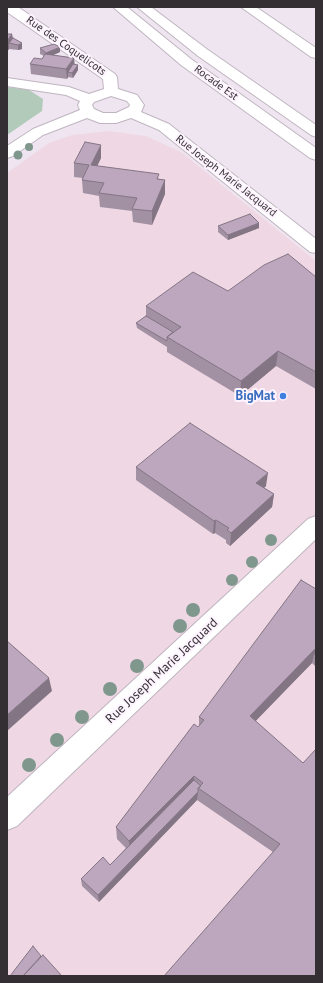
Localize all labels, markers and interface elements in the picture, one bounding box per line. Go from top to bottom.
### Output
street label: Rue des Coquelicots [24,14,108,78]
street label: Rocade Est [191,63,241,103]
street label: Rue Joseph Marie Jacquard [173,132,279,220]
place label: BigMat [235,388,275,404]
marker: BigMat [278,391,288,401]
street label: Rue Joseph Marie Jacquard [103,615,221,727]

